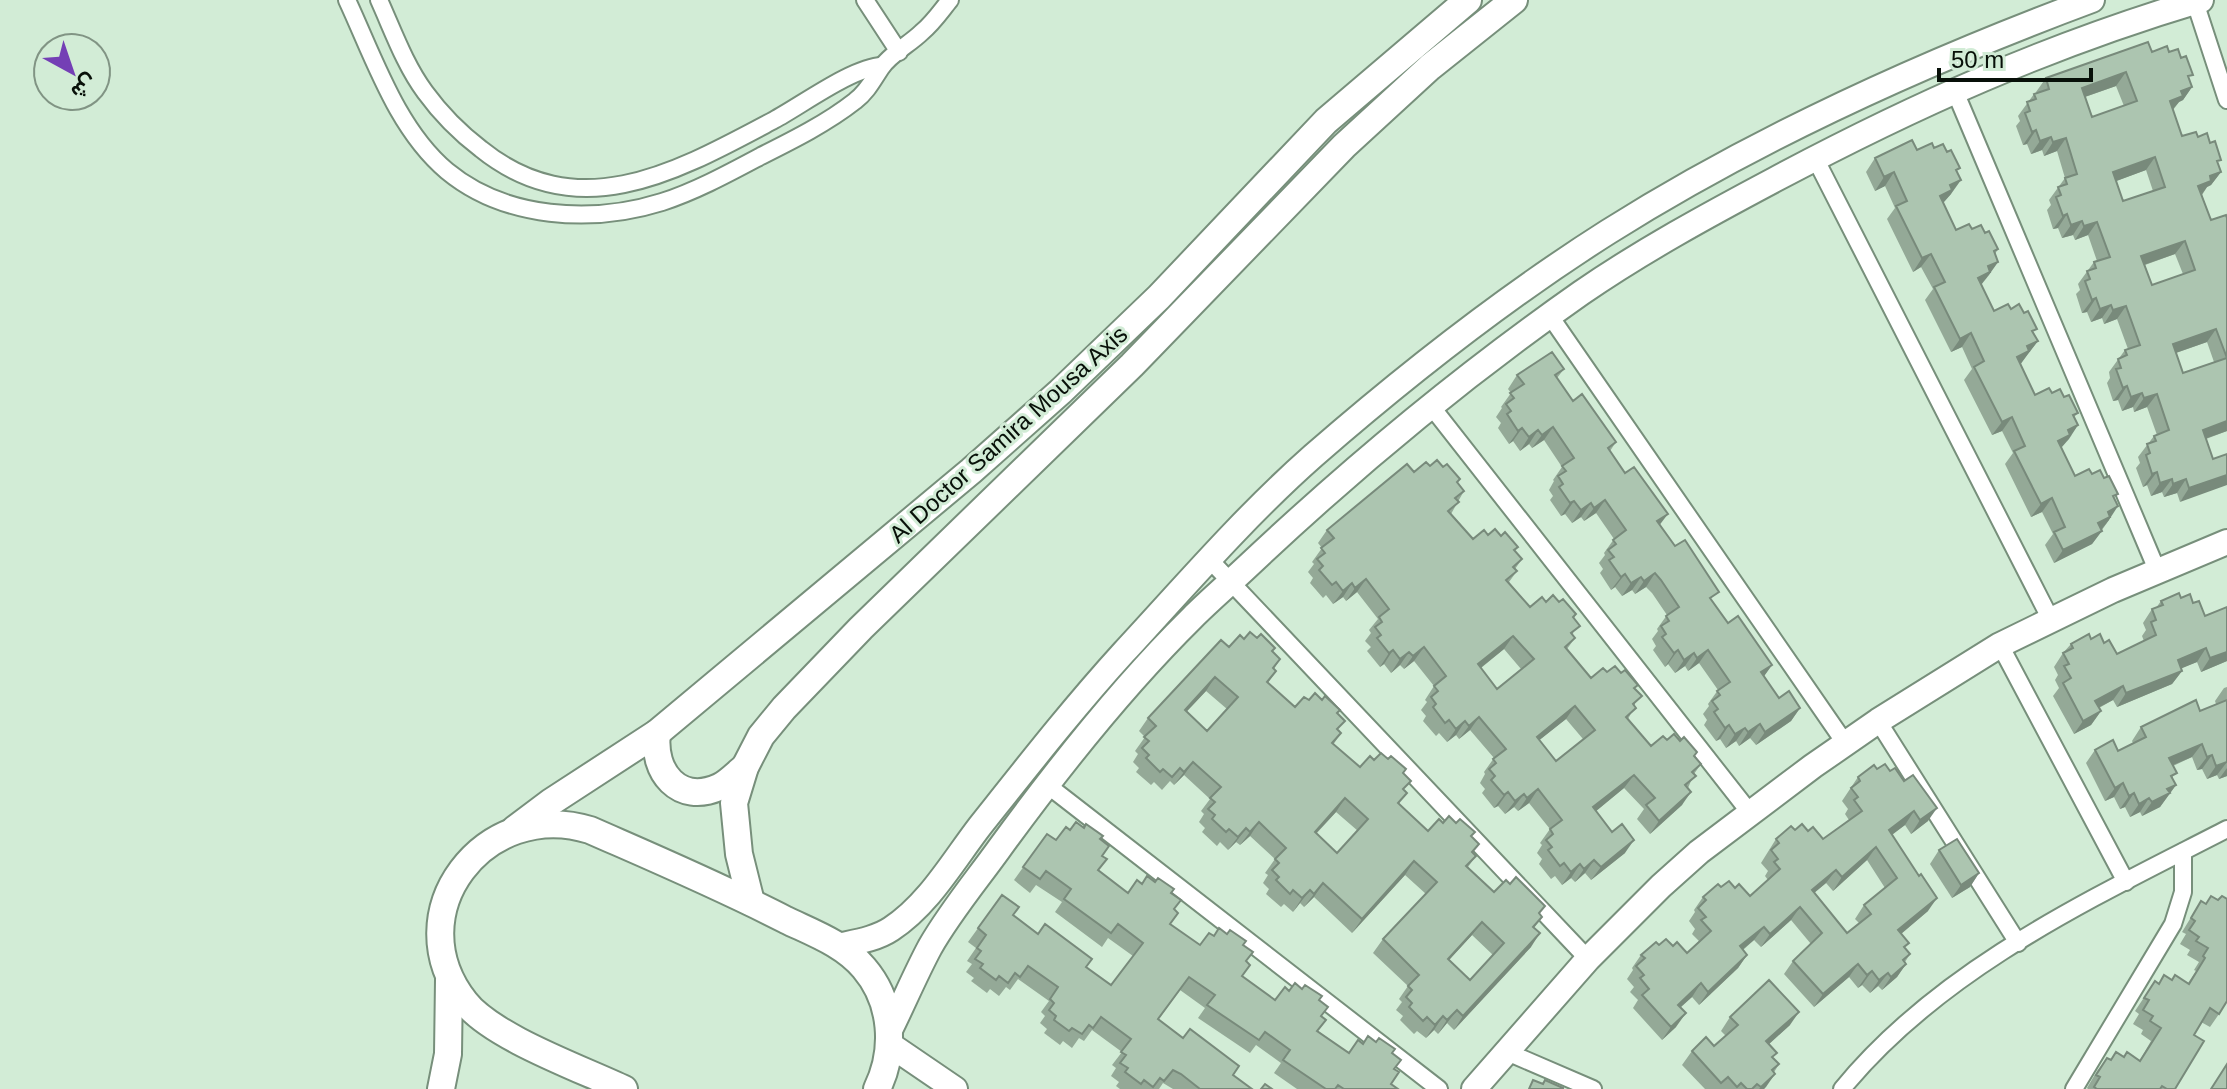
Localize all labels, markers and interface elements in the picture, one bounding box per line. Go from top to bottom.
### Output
north arrow [32,32,112,112]
scale bar [1939,32,2091,82]
text: 50 m [1951,46,2004,73]
text: ش [66,68,103,105]
street label: Al Doctor Samira Mousa Axis [883,320,1133,548]

